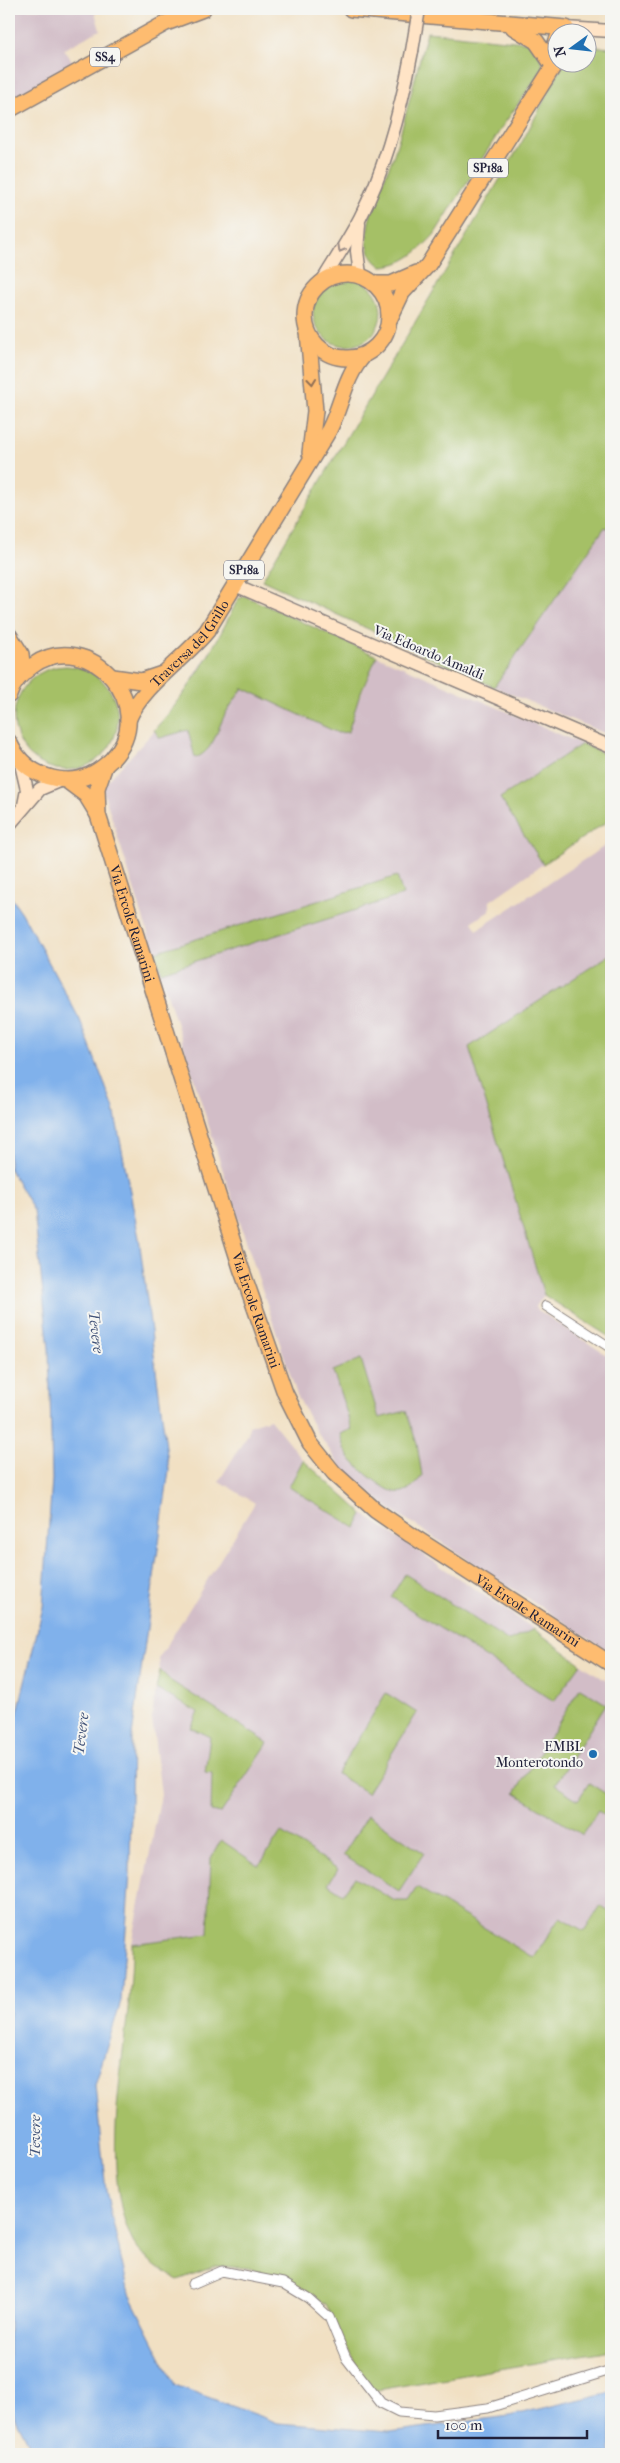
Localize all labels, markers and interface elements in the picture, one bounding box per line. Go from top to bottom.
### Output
north arrow [548,22,598,72]
text: N [550,44,570,59]
road number: SS4 [90,48,120,66]
road number: SP18a [468,158,508,178]
one-way arrow [338,243,348,252]
one-way arrow [306,377,317,385]
road number: SP18a [224,560,264,580]
street label: Traversa del Grillo [147,597,233,691]
street label: Via Edoardo Amaldi [370,621,487,683]
street label: Via Ercole Ramarini [105,862,158,984]
street label: Via Ercole Ramarini [227,1249,284,1370]
water label: Tevere [84,1310,108,1355]
street label: Via Ercole Ramarini [471,1570,583,1651]
water label: Tevere [69,1711,93,1756]
place label: EMBL Monterotondo [496,1738,584,1771]
marker: EMBL Monterotondo [587,1748,599,1760]
water label: Tevere [26,2114,44,2157]
scale bar [438,2408,586,2440]
text: 100 m [445,2416,483,2434]

